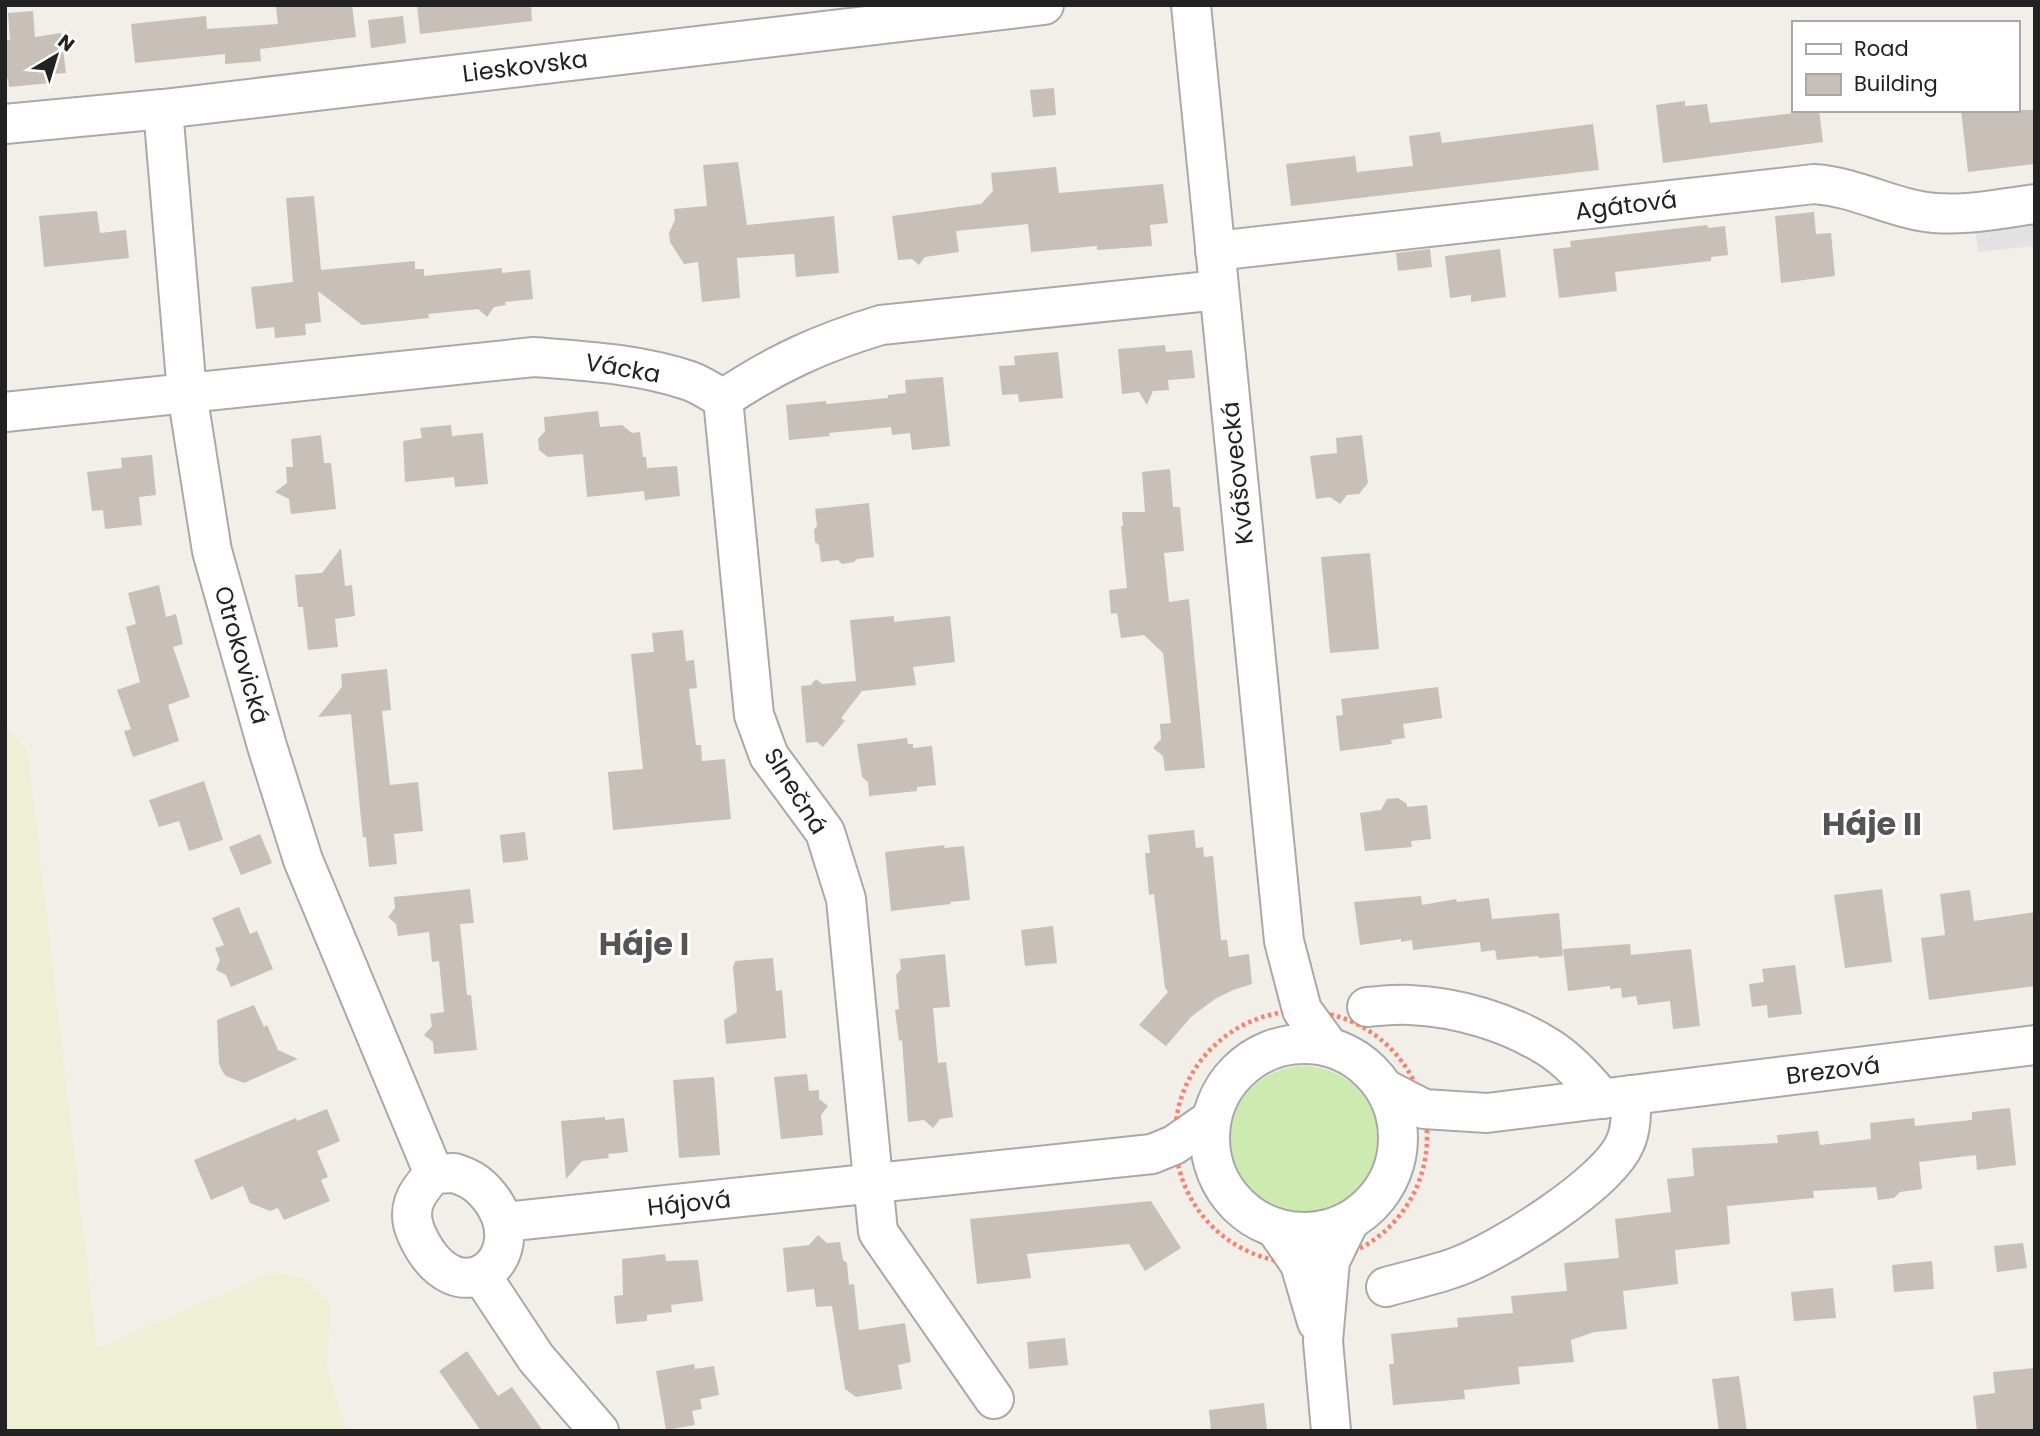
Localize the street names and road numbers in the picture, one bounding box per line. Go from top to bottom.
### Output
street label: Lieskovska [460,42,590,90]
street label: Agátová [1573,182,1679,228]
street label: Vácka [583,345,663,391]
street label: Kvášovecká [1213,400,1261,546]
street label: Otrokovická [207,582,277,728]
street label: Slnečná [756,741,836,841]
street label: Brezová [1784,1048,1882,1092]
street label: Hájová [646,1182,732,1224]

